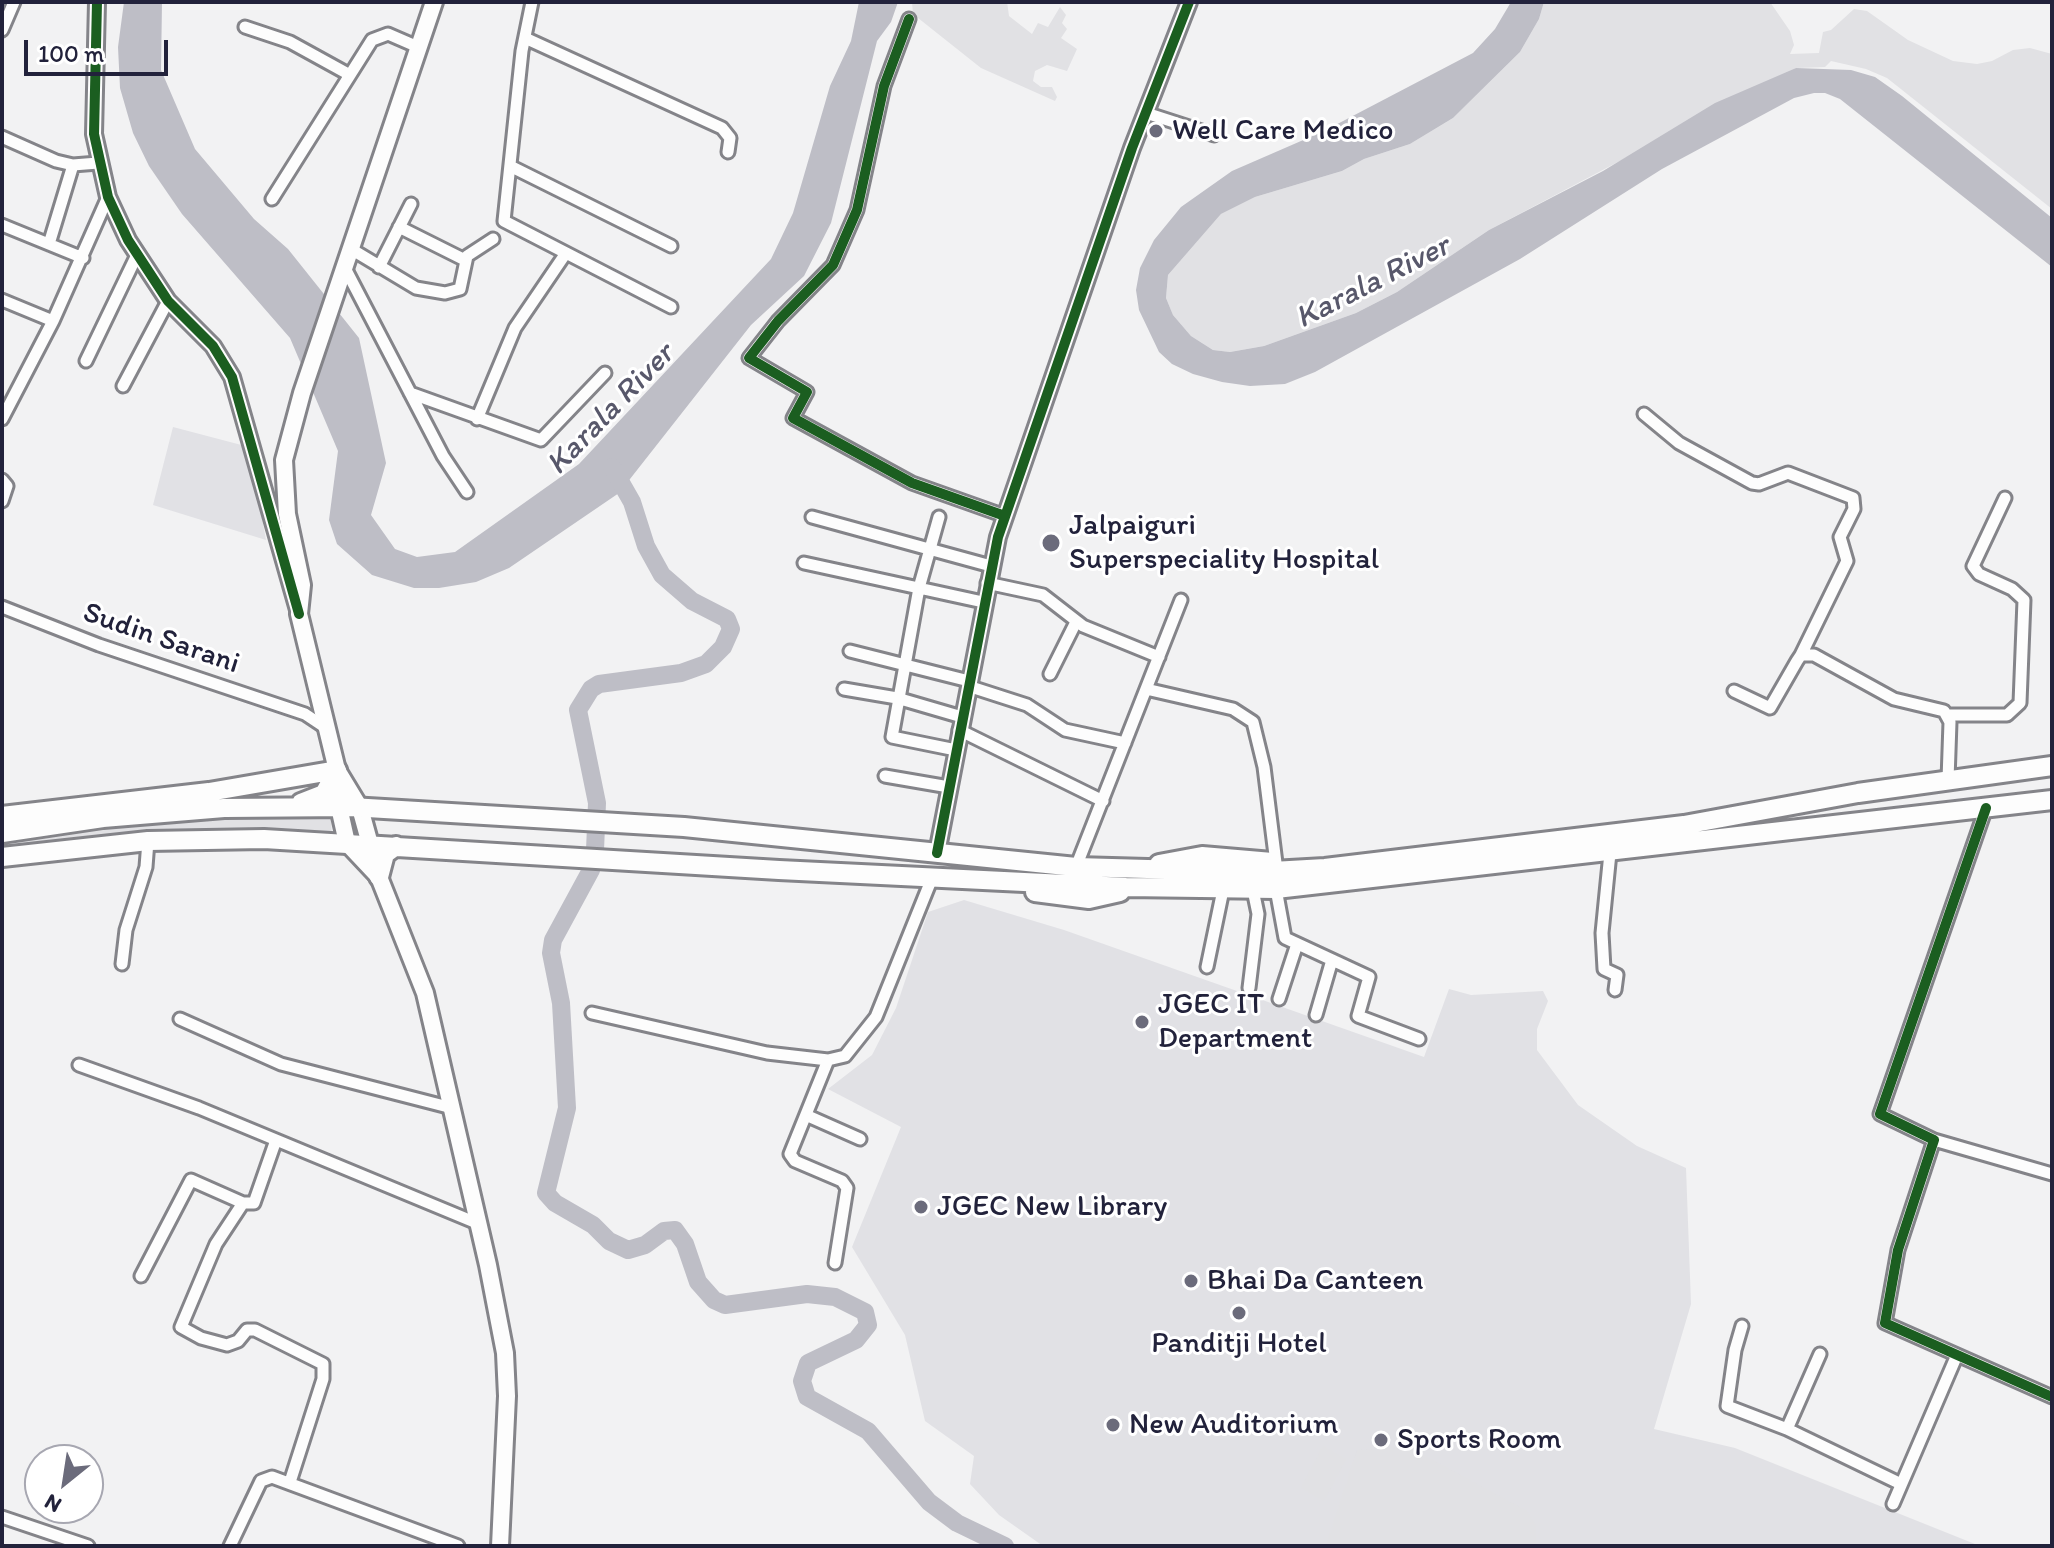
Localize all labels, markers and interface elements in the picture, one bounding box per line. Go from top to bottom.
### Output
scale bar [28,24,172,74]
text: 100 m [38,39,104,68]
place label: Well Care Medico [1172,113,1394,149]
marker: Well Care Medico [1147,122,1165,140]
water label: Karala River [1289,228,1457,338]
water label: Karala River [539,336,683,484]
place label: Jalpaiguri Superspeciality Hospital [1069,508,1379,578]
marker: Jalpaiguri Superspeciality Hospital [1040,532,1062,554]
street label: Sudin Sarani [78,595,244,683]
place label: JGEC IT Department [1158,987,1312,1058]
marker: JGEC IT Department [1133,1013,1151,1031]
place label: JGEC New Library [937,1189,1167,1225]
marker: JGEC New Library [912,1198,930,1216]
place label: Bhai Da Canteen [1207,1263,1424,1299]
marker: Bhai Da Canteen [1182,1272,1200,1290]
marker: Panditji Hotel [1230,1304,1248,1322]
place label: Panditji Hotel [1151,1326,1327,1362]
place label: New Auditorium [1129,1407,1338,1443]
marker: New Auditorium [1104,1416,1122,1434]
place label: Sports Room [1397,1422,1562,1458]
marker: Sports Room [1372,1431,1390,1449]
north arrow [24,1444,104,1524]
text: N [40,1488,66,1519]

